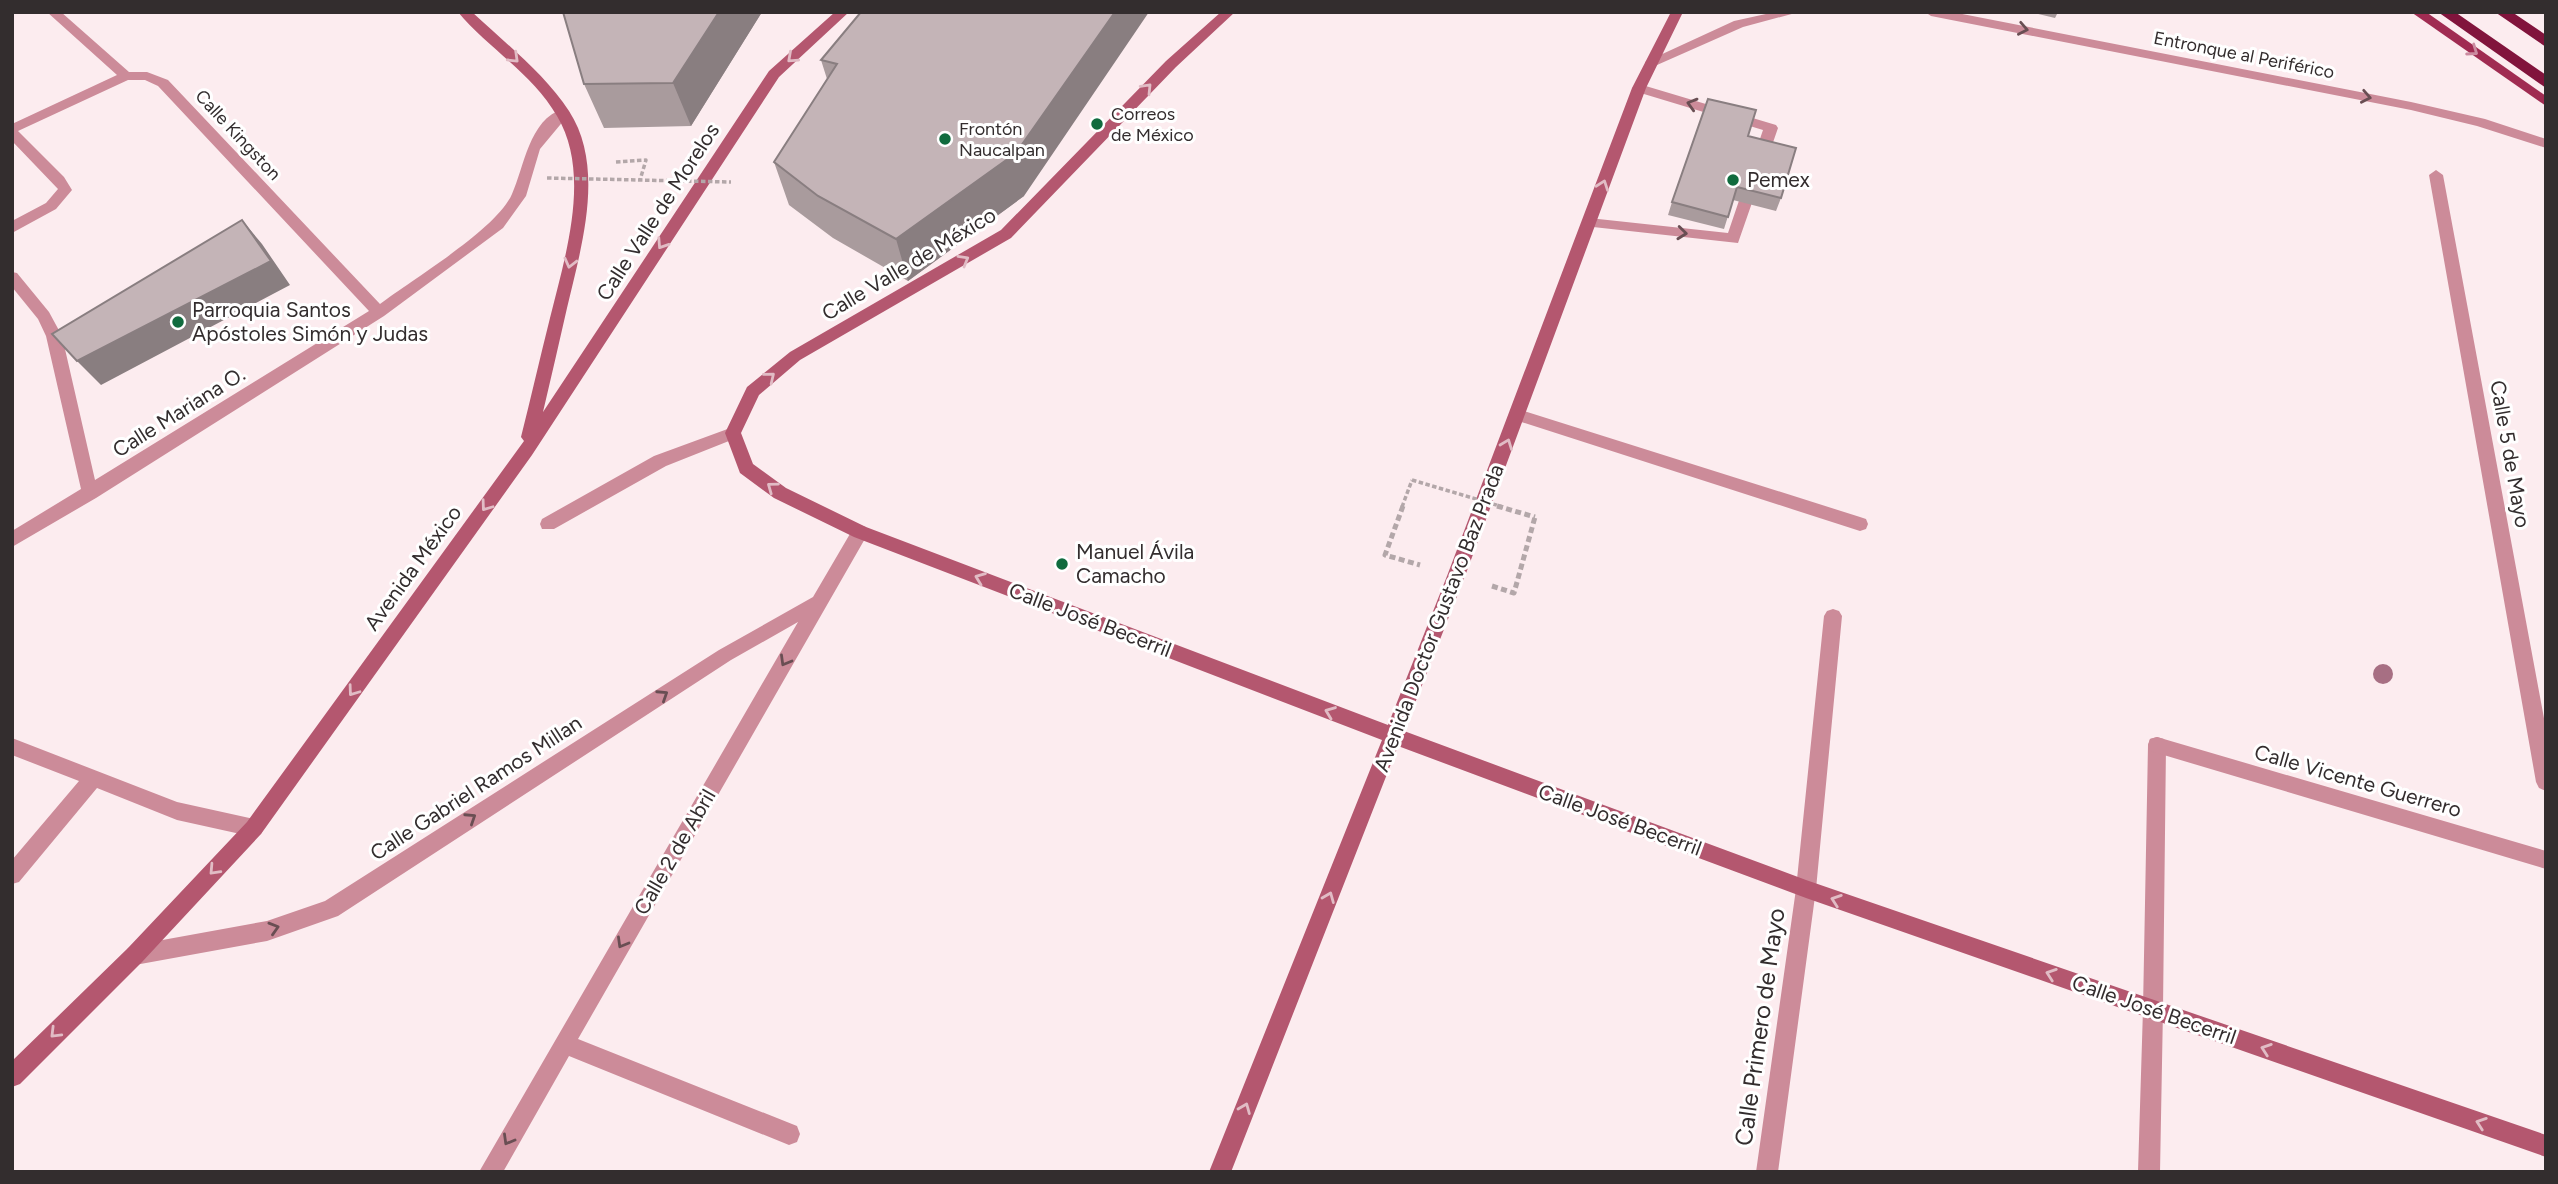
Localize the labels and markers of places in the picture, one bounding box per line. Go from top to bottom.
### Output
place label: Correos de México [1111,103,1194,146]
marker: Correos de México [1089,116,1105,132]
place label: Frontón Naucalpan [959,118,1045,161]
marker: Frontón Naucalpan [937,131,953,147]
place label: Pemex [1747,167,1810,192]
marker: Pemex [1725,172,1741,188]
place label: Parroquia Santos Apóstoles Simón y Judas [192,297,428,346]
marker: Parroquia Santos Apóstoles Simón y Judas [170,314,186,330]
place label: Manuel Ávila Camacho [1076,539,1194,588]
marker: Manuel Ávila Camacho [1054,556,1070,572]

